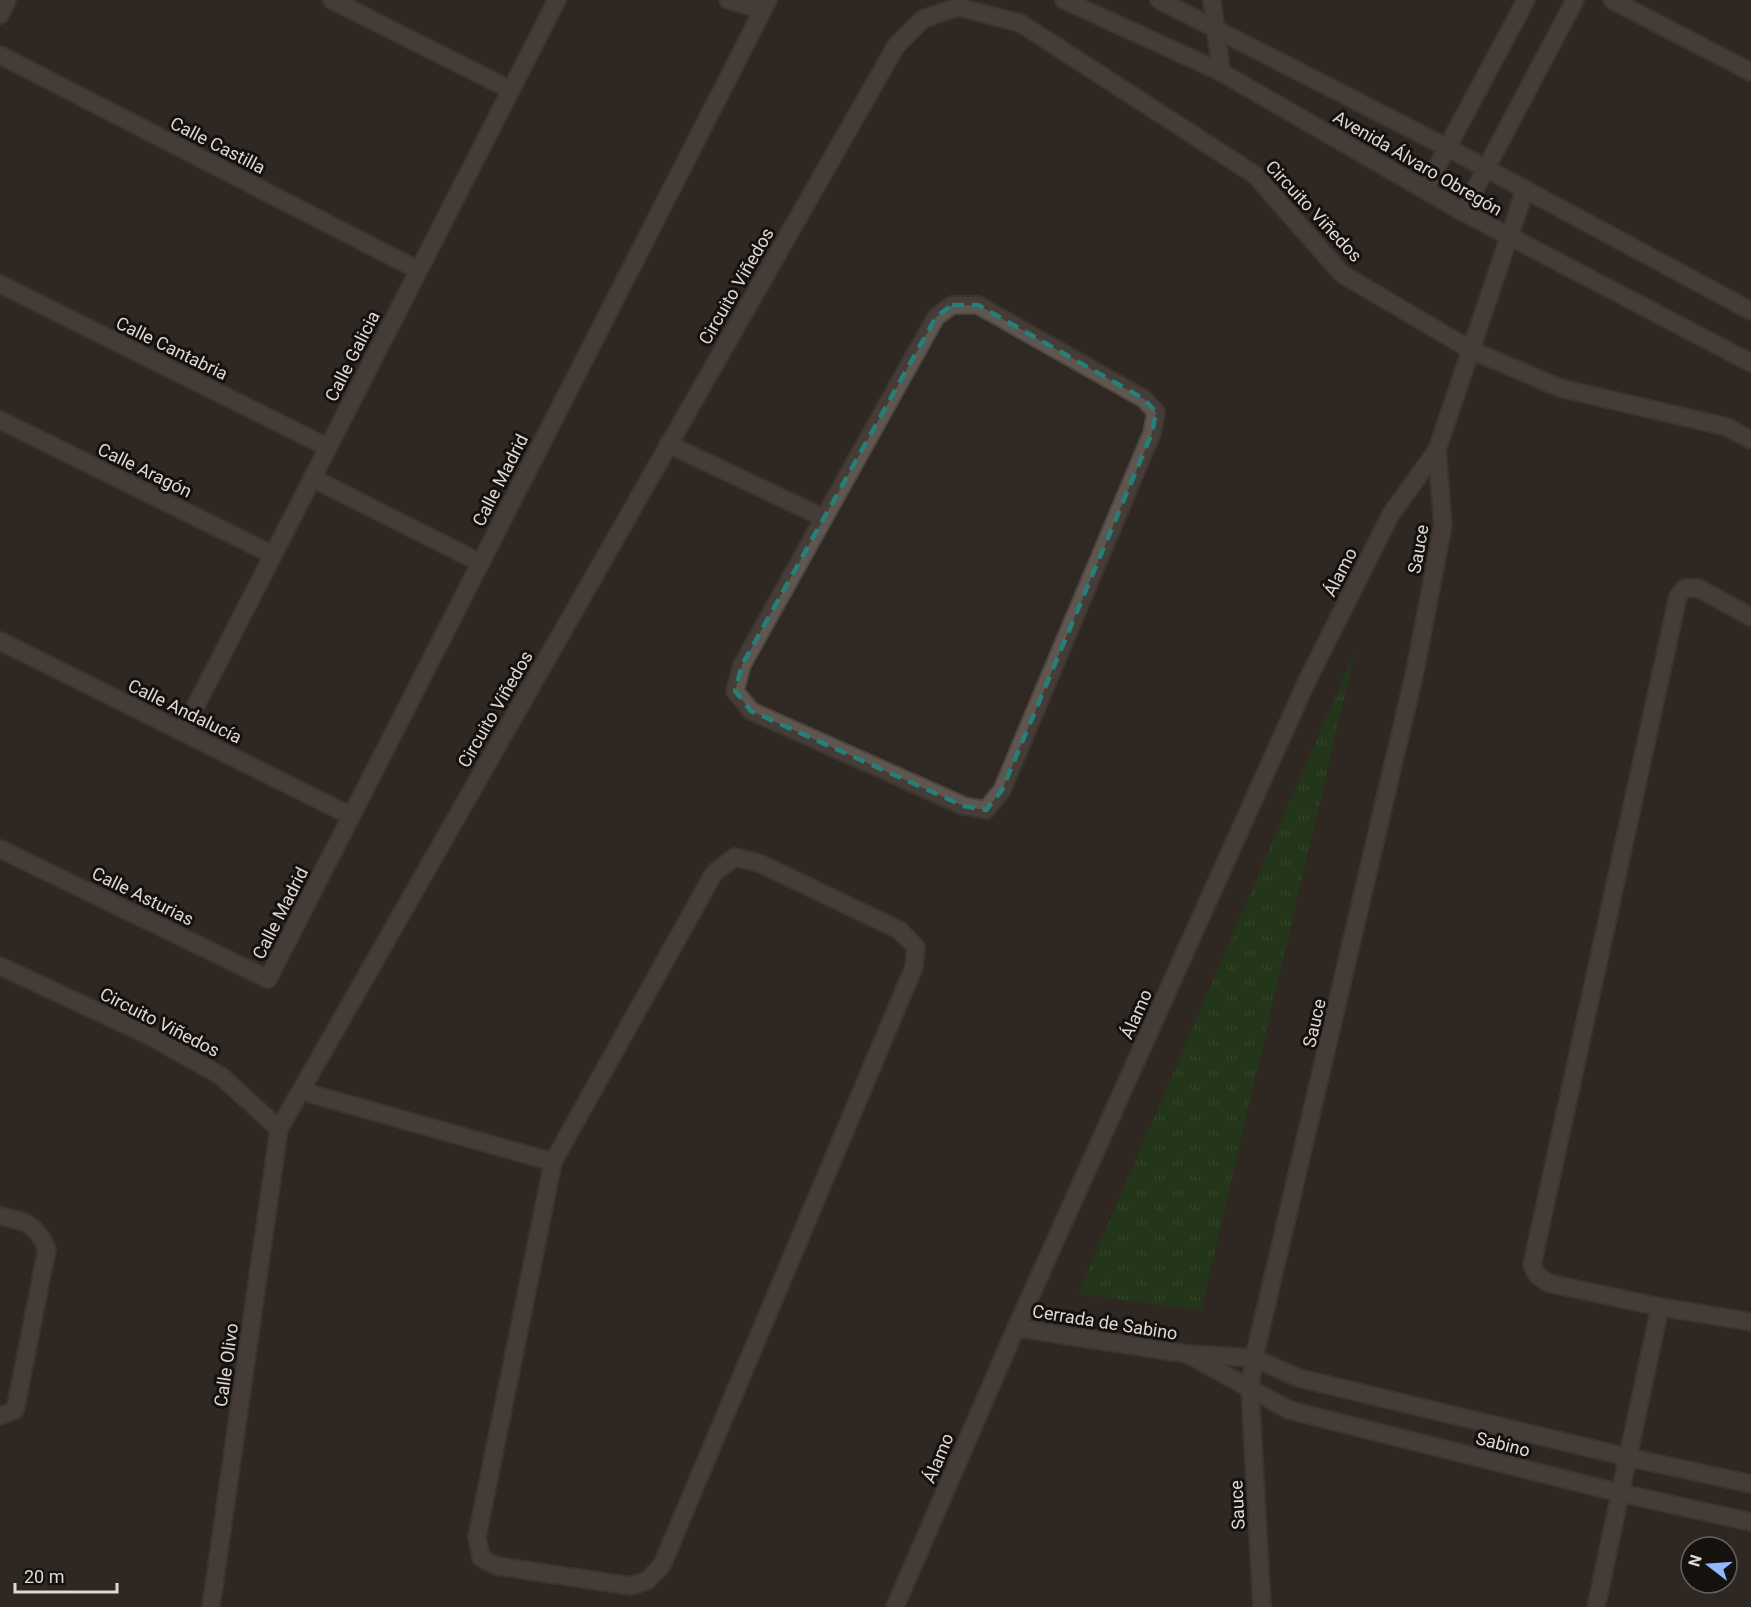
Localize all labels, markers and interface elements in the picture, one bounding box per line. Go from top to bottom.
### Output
street label: Avenida Álvaro Obregón [1330,106,1506,220]
street label: Calle Castilla [167,112,269,178]
street label: Circuito Viñedos [1262,156,1366,266]
street label: Circuito Viñedos [694,224,778,348]
street label: Calle Galicia [320,307,384,405]
street label: Calle Cantabria [113,312,231,384]
street label: Calle Madrid [468,430,532,530]
street label: Calle Aragón [95,438,195,502]
street label: Sauce [1403,523,1433,575]
street label: Álamo [1319,544,1361,600]
street label: Circuito Viñedos [453,647,537,771]
street label: Calle Andalucía [125,674,245,748]
street label: Calle Asturias [89,862,197,930]
street label: Calle Madrid [248,863,312,963]
street label: Circuito Viñedos [97,983,223,1061]
street label: Álamo [1116,986,1156,1042]
street label: Sauce [1298,997,1330,1049]
street label: Cerrada de Sabino [1031,1300,1179,1344]
street label: Calle Olivo [210,1322,242,1408]
street label: Sabino [1474,1427,1532,1461]
street label: Álamo [918,1430,958,1486]
street label: Sauce [1225,1480,1249,1530]
north arrow [1679,1535,1739,1595]
text: N [1684,1553,1706,1569]
scale bar [15,1556,117,1594]
text: 20 m [24,1566,64,1587]

